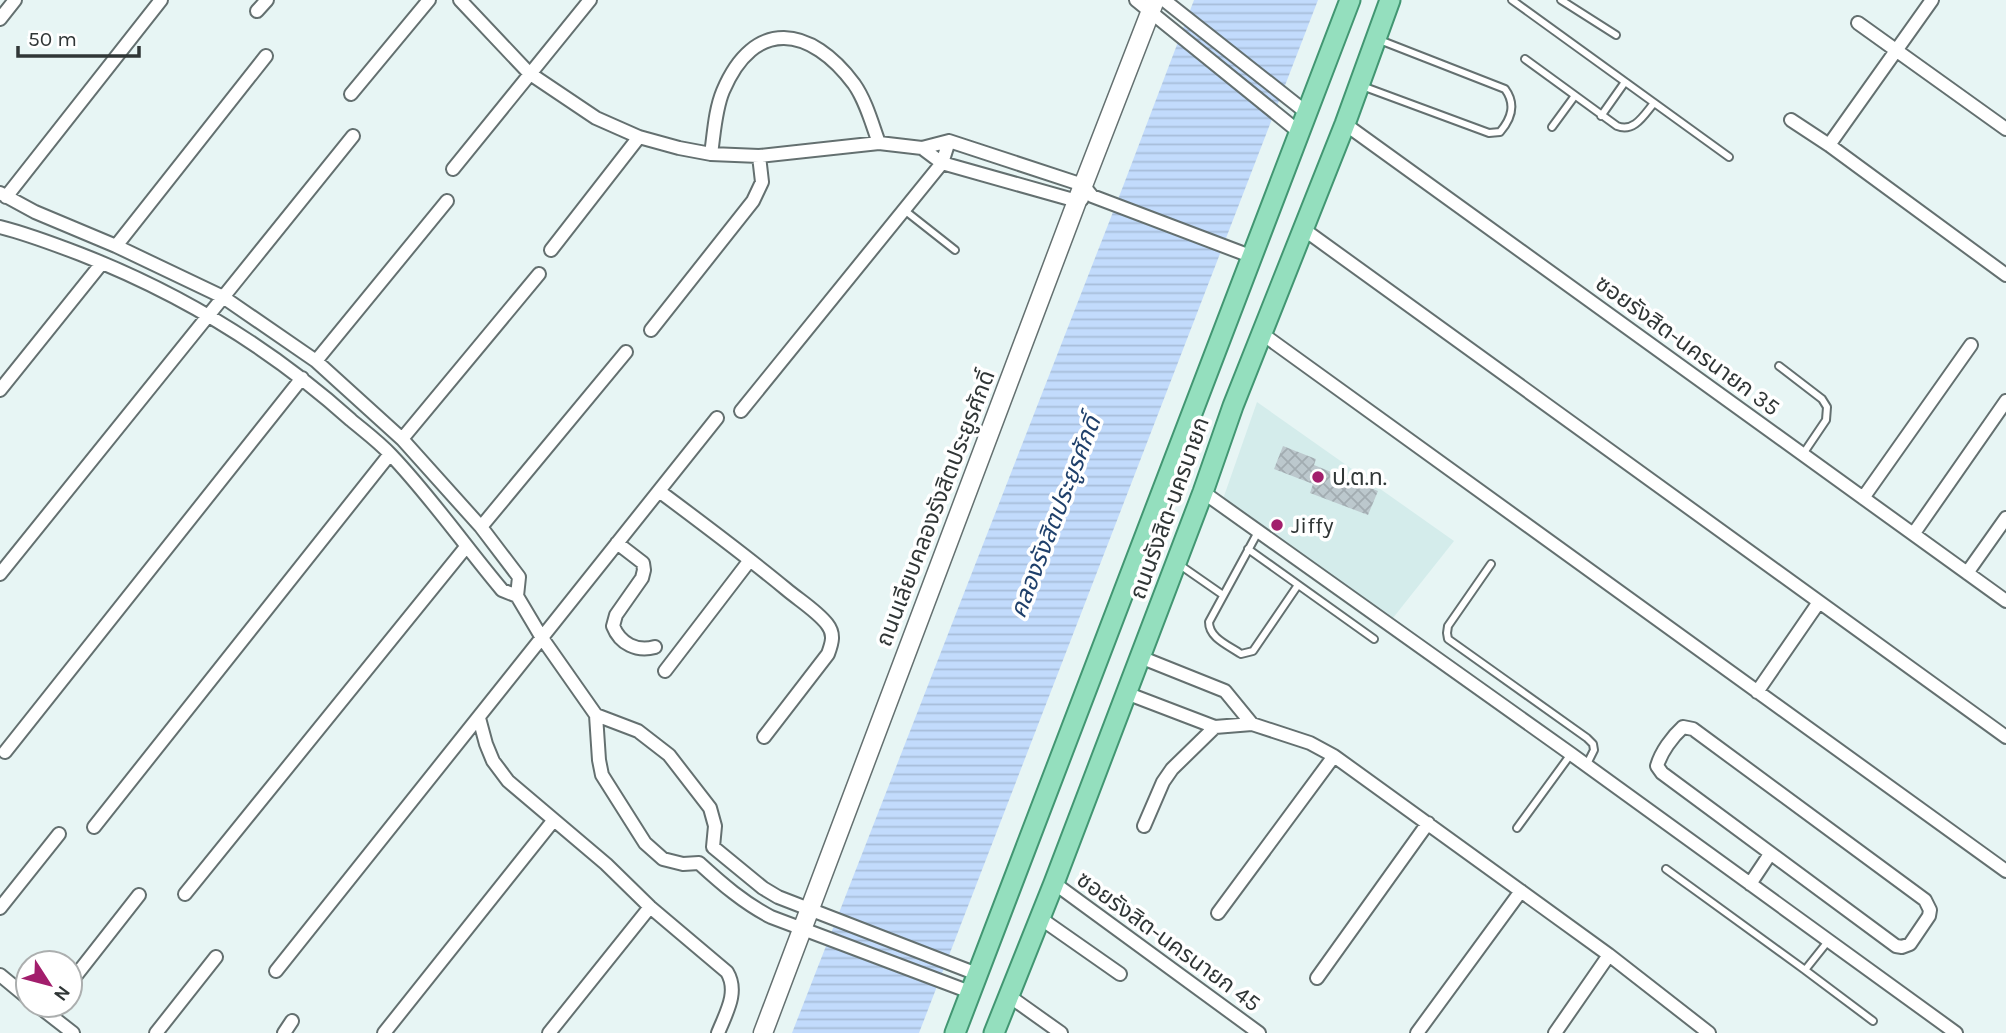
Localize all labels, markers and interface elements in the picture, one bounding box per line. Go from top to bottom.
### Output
scale bar [18,14,138,58]
text: 50 m [28,27,77,51]
street label: ซอยรังสิต-นครนายก 35 [1590,269,1785,421]
street label: ถนนเลียบคลองรังสิตประยูรศักดิ์ [870,366,1002,650]
water label: คลองรังสิตประยูรศักดิ์ [1003,407,1109,622]
street label: ถนนรังสิต-นครนายก [1124,413,1215,603]
place label: ป.ต.ท. [1332,464,1387,491]
marker: ป.ต.ท. [1310,469,1326,485]
place label: Jiffy [1291,512,1334,539]
marker: Jiffy [1269,517,1285,533]
street label: ซอยรังสิต-นครนายก 45 [1072,866,1266,1017]
north arrow [14,949,84,1019]
text: N [49,981,75,1005]

